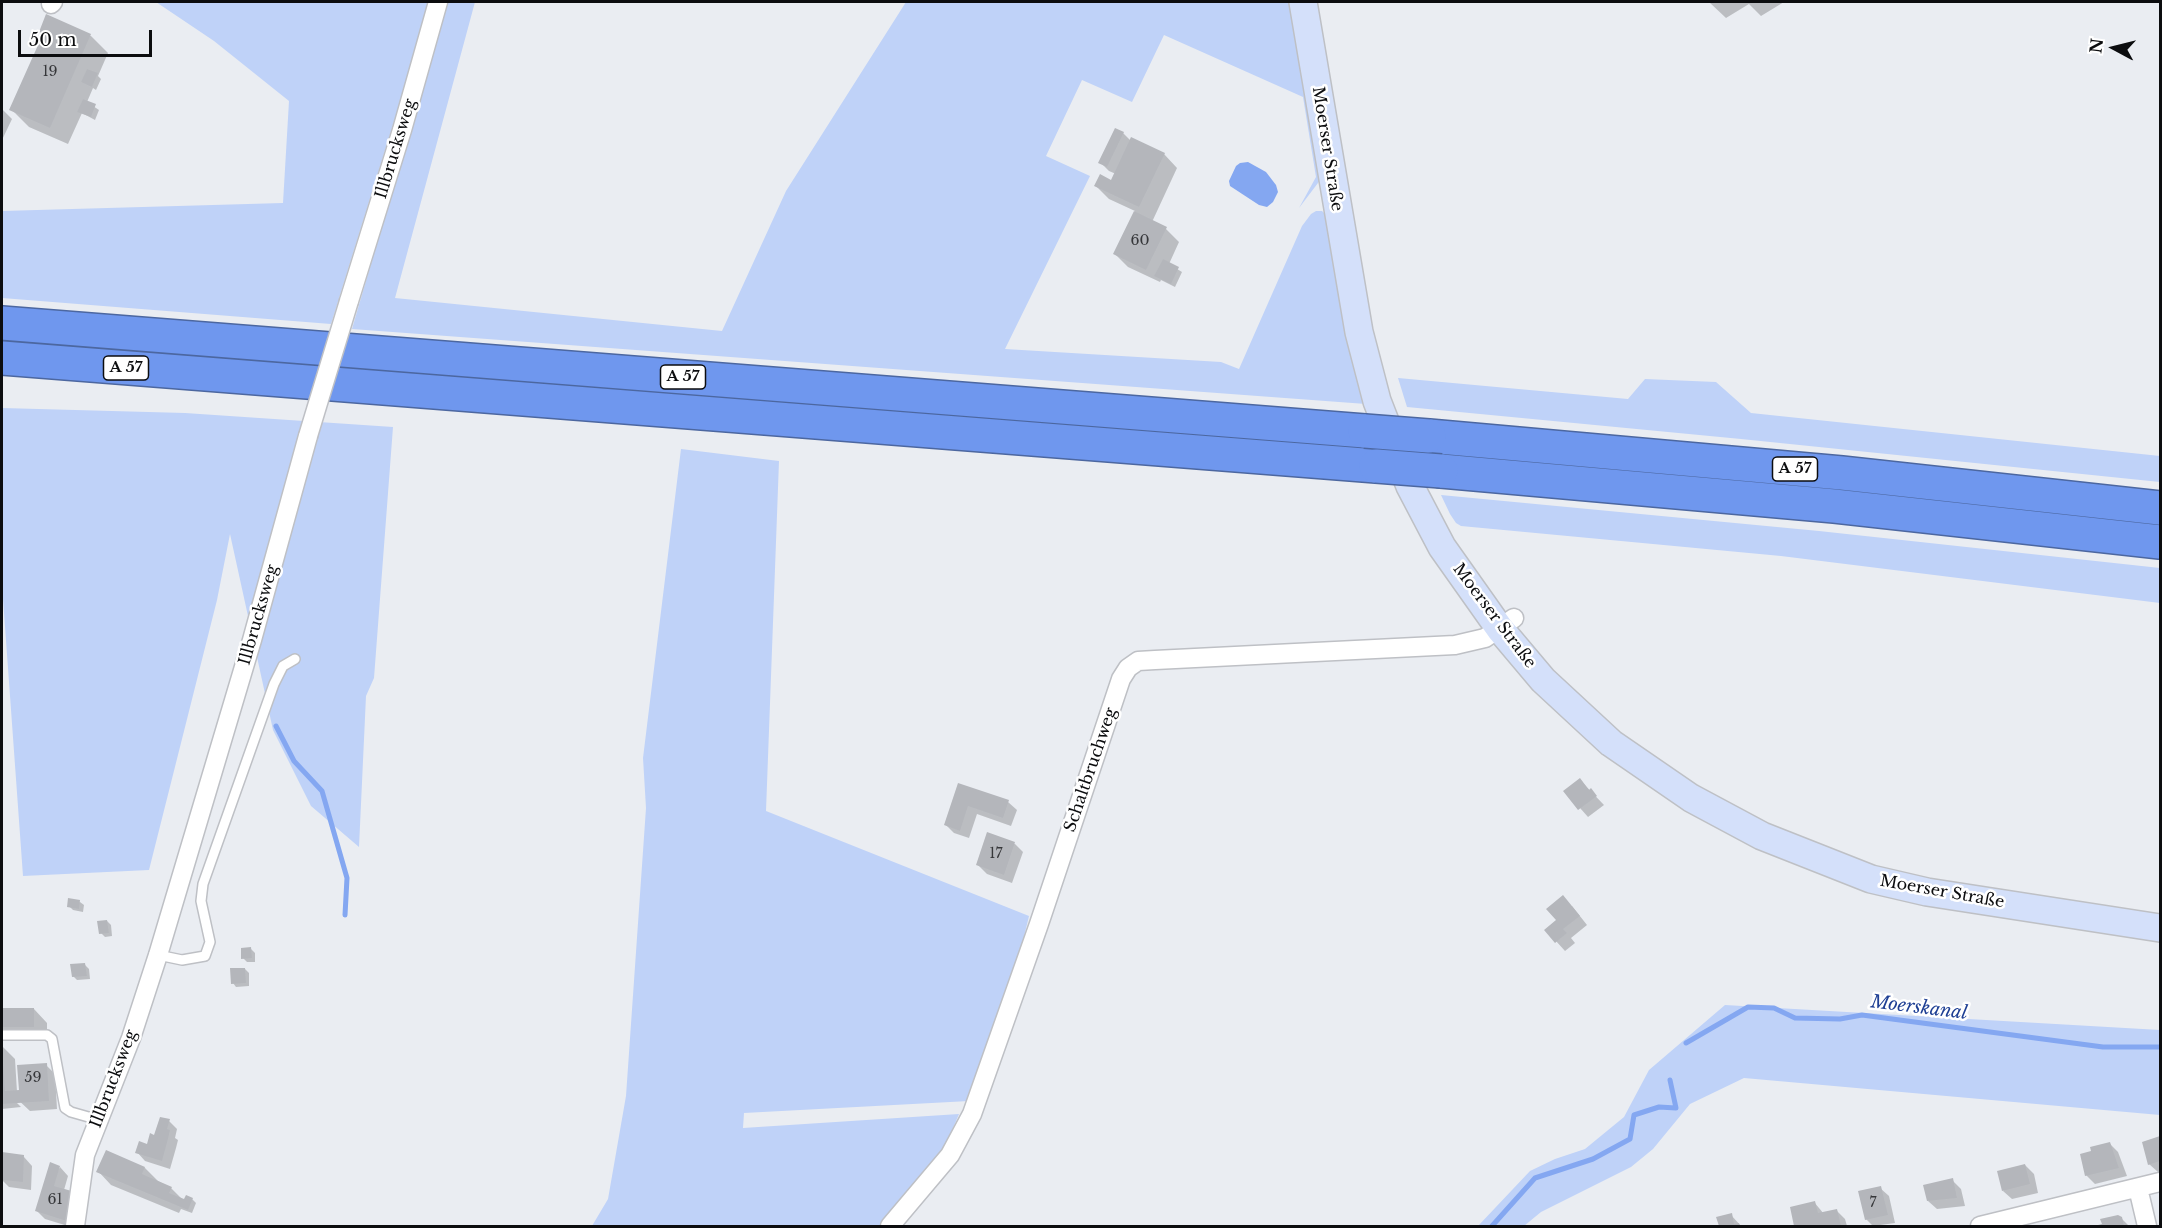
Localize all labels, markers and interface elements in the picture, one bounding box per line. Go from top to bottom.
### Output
scale bar [21,18,154,56]
north arrow [2084,18,2144,78]
text: 50 m [29,29,77,51]
text: N [2085,37,2107,55]
house number: 19 [42,64,58,80]
street label: Moerser Straße [1308,85,1346,213]
street label: Illbrucksweg [372,97,420,201]
house number: 60 [1131,233,1149,249]
road number: A 57 [104,356,148,380]
road number: A 57 [660,365,706,389]
road number: A 57 [1772,457,1818,481]
street label: Moerser Straße [1448,560,1540,672]
street label: Illbrucksweg [235,563,283,667]
street label: Schaltbruchweg [1061,705,1121,835]
house number: 17 [989,846,1003,862]
street label: Moerser Straße [1878,872,2006,912]
water label: Moerskanal [1870,991,1968,1025]
street label: Illbrucksweg [86,1027,142,1131]
house number: 59 [25,1070,41,1086]
house number: 61 [47,1192,63,1208]
house number: 7 [1869,1195,1877,1211]

